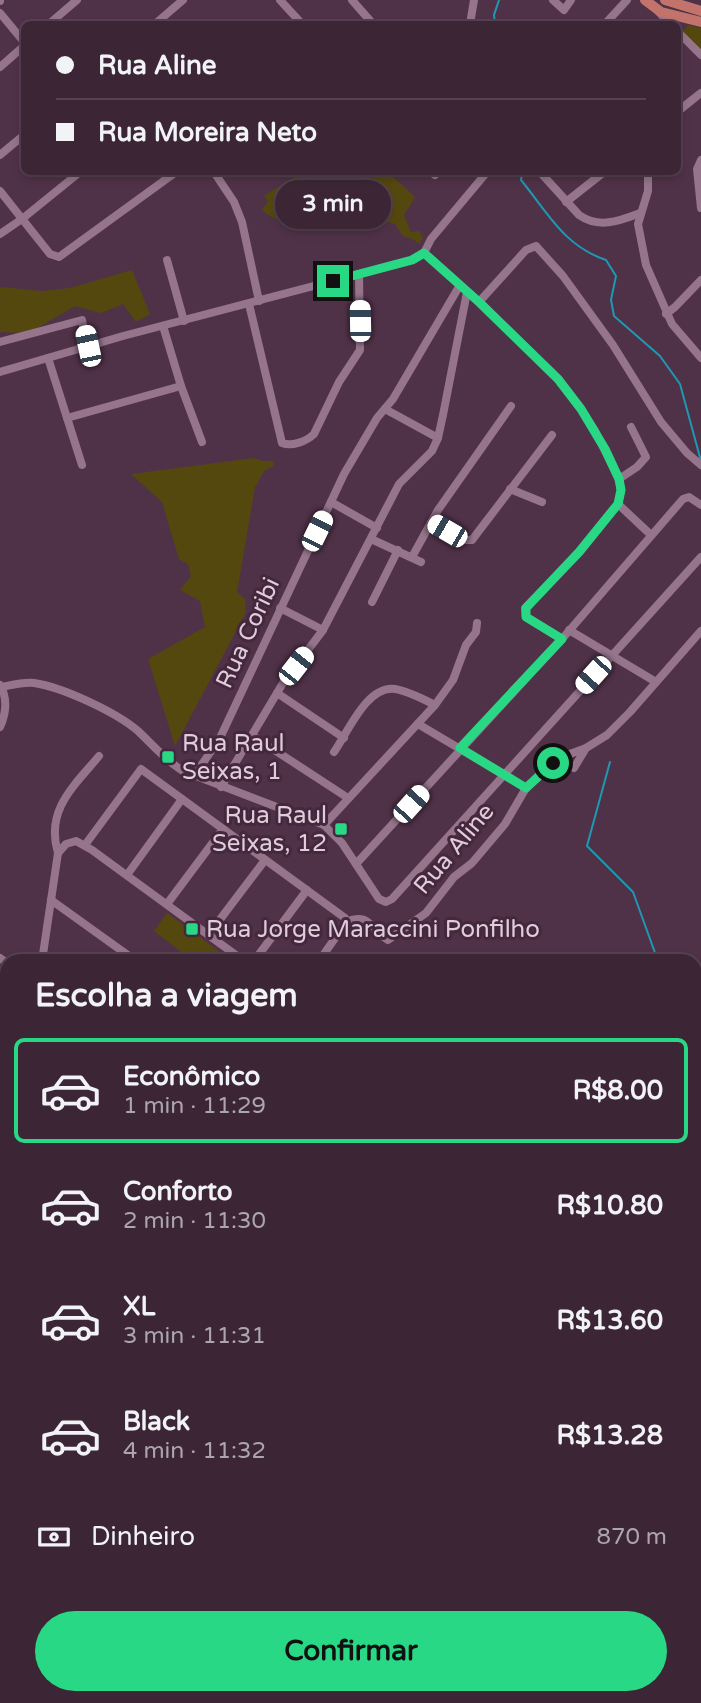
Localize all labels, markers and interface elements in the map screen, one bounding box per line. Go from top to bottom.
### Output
text: Rua Aline [98,50,216,81]
text: Rua Moreira Neto [98,117,317,148]
callout: 3 min [275,180,391,229]
text: 3 min [302,190,364,218]
route end [317,265,349,297]
car [350,300,371,342]
car [74,323,103,369]
car [299,508,336,554]
car [424,511,471,551]
street label: Rua Coribi [210,573,286,693]
car [275,643,318,689]
car [572,652,615,698]
place label: Rua Raul Seixas, 1 [182,729,285,786]
route start [537,747,569,779]
marker: Rua Raul Seixas, 1 [160,749,176,765]
car [390,781,433,827]
street label: Rua Aline [408,798,500,900]
place label: Rua Raul Seixas, 12 [212,801,327,858]
marker: Rua Raul Seixas, 12 [333,821,349,837]
place label: Rua Jorge Maraccini Ponfilho [206,915,540,944]
marker: Rua Jorge Maraccini Ponfilho [184,921,200,937]
text: Escolha a viagem [35,977,298,1015]
icon: car [39,1059,102,1122]
text: Econômico [123,1061,260,1092]
text: R$8.00 [573,1075,663,1106]
text: 1 min · 11:29 [123,1092,266,1120]
icon: car [39,1174,102,1237]
text: Conforto [123,1176,232,1207]
text: R$10.80 [557,1190,663,1221]
text: 2 min · 11:30 [123,1207,266,1235]
icon: car [39,1289,102,1352]
text: XL [123,1291,155,1322]
text: R$13.60 [556,1305,663,1336]
text: 3 min · 11:31 [123,1322,266,1350]
icon: car [39,1404,102,1467]
text: Black [123,1406,190,1437]
text: R$13.28 [556,1420,663,1451]
text: 4 min · 11:32 [123,1437,266,1465]
icon: cash [35,1518,73,1556]
text: Dinheiro [91,1521,195,1552]
text: 870 m [597,1523,667,1551]
button: Confirmar [35,1611,667,1691]

